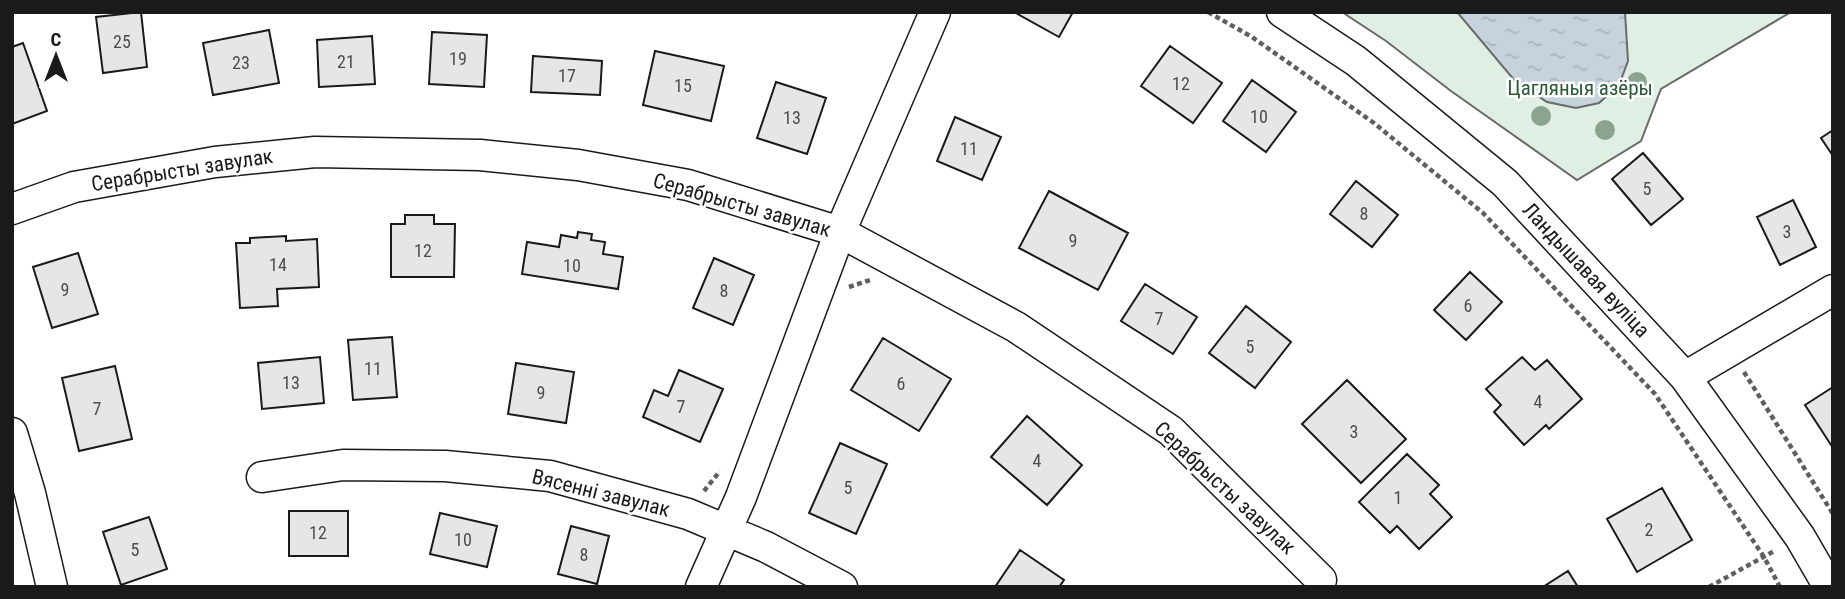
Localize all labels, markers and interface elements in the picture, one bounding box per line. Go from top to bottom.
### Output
north arrow [21,21,91,91]
text: С [51,28,62,51]
house number: 25 [113,31,131,52]
house number: 19 [449,48,467,69]
house number: 21 [337,51,355,72]
house number: 23 [232,52,250,73]
house number: 17 [558,65,576,86]
house number: 12 [1172,73,1190,94]
house number: 15 [674,75,692,96]
park label: Цагляныя азёры [1507,76,1653,100]
house number: 10 [1250,106,1268,127]
house number: 13 [783,107,801,128]
house number: 11 [960,138,978,159]
street label: Серабрысты завулак [89,144,275,196]
street label: Серабрысты завулак [650,168,834,242]
house number: 5 [1643,178,1652,199]
street label: Ландышавая вуліца [1518,198,1654,342]
house number: 8 [1360,203,1368,224]
house number: 3 [1783,221,1791,242]
house number: 9 [1069,230,1077,251]
house number: 12 [414,240,432,261]
house number: 14 [269,254,287,275]
house number: 10 [563,255,581,276]
house number: 9 [61,279,69,300]
house number: 8 [720,280,728,301]
house number: 6 [1464,295,1472,316]
house number: 7 [1155,308,1164,329]
house number: 5 [1246,336,1255,357]
house number: 11 [364,358,382,379]
house number: 13 [282,372,300,393]
house number: 6 [897,373,905,394]
house number: 9 [537,382,545,403]
house number: 4 [1534,391,1543,412]
house number: 7 [677,396,686,417]
house number: 7 [93,398,102,419]
street label: Серабрысты завулак [1150,417,1300,559]
house number: 3 [1350,421,1358,442]
house number: 4 [1033,450,1042,471]
street label: Вясенні завулак [530,464,672,522]
house number: 5 [844,477,853,498]
house number: 1 [1394,487,1402,508]
house number: 2 [1645,519,1654,540]
house number: 12 [309,522,327,543]
house number: 10 [454,529,472,550]
house number: 5 [131,539,140,560]
house number: 8 [580,544,588,565]

